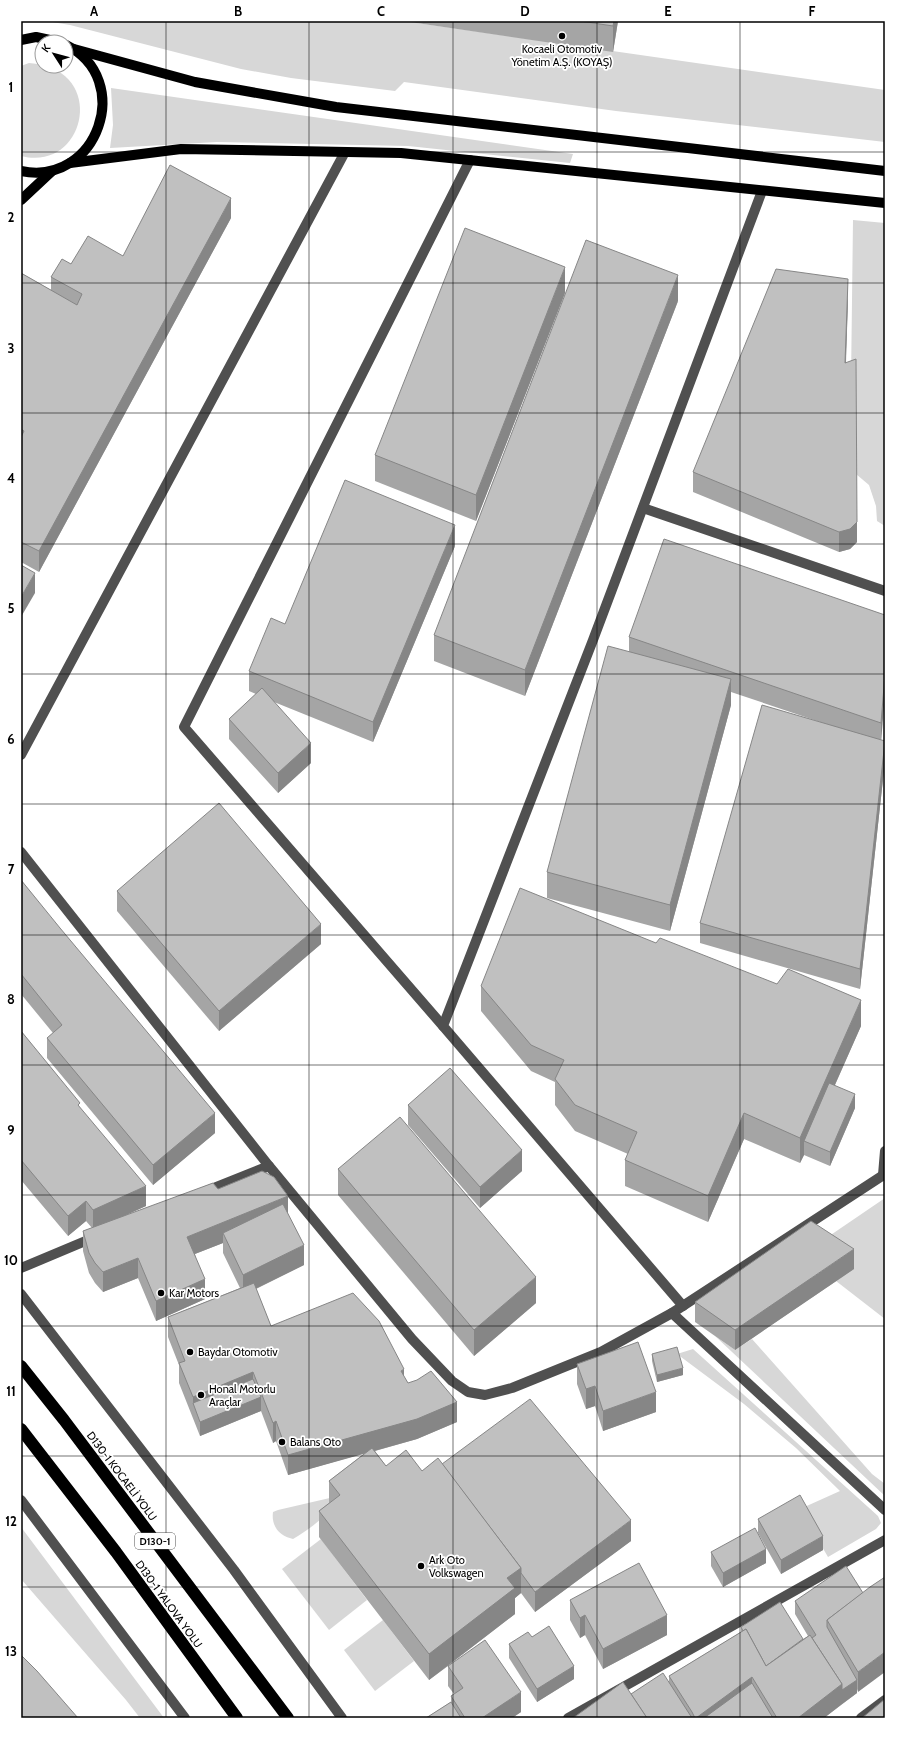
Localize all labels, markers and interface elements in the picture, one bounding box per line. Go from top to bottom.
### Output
text: A [90,3,99,19]
text: B [234,3,242,19]
text: C [377,3,385,19]
text: D [520,3,530,19]
text: E [664,3,672,19]
text: F [809,3,816,19]
marker: Kocaeli Otomotiv Yönetim A.Ş. (KOYAŞ) [557,31,567,41]
north arrow [34,34,74,74]
text: K [38,41,54,55]
place label: Kocaeli Otomotiv Yönetim A.Ş. (KOYAŞ) [510,42,613,69]
text: 1 [9,79,13,95]
text: 2 [8,209,15,225]
text: 3 [7,340,15,356]
text: 4 [7,470,15,486]
text: 5 [8,600,15,616]
text: 6 [7,731,15,747]
text: 7 [8,861,15,877]
text: 8 [7,991,15,1007]
text: 9 [7,1122,15,1138]
text: 10 [4,1252,18,1268]
place label: Kar Motors [169,1286,219,1300]
marker: Kar Motors [156,1288,166,1298]
place label: Baydar Otomotiv [198,1345,278,1359]
marker: Baydar Otomotiv [185,1347,195,1357]
place label: Honal Motorlu Araçlar [209,1382,276,1409]
text: 11 [6,1383,16,1399]
marker: Honal Motorlu Araçlar [196,1390,206,1400]
street label: D130-1 KOCAELİ YOLU [84,1429,160,1523]
place label: Balans Oto [290,1435,341,1449]
marker: Balans Oto [277,1437,287,1447]
text: 12 [5,1513,17,1529]
road number: D130-1 [135,1533,175,1549]
place label: Ark Oto Volkswagen [429,1553,484,1580]
street label: D130-1 YALOVA YOLU [133,1557,205,1651]
marker: Ark Oto Volkswagen [416,1561,426,1571]
text: 13 [5,1643,17,1659]

